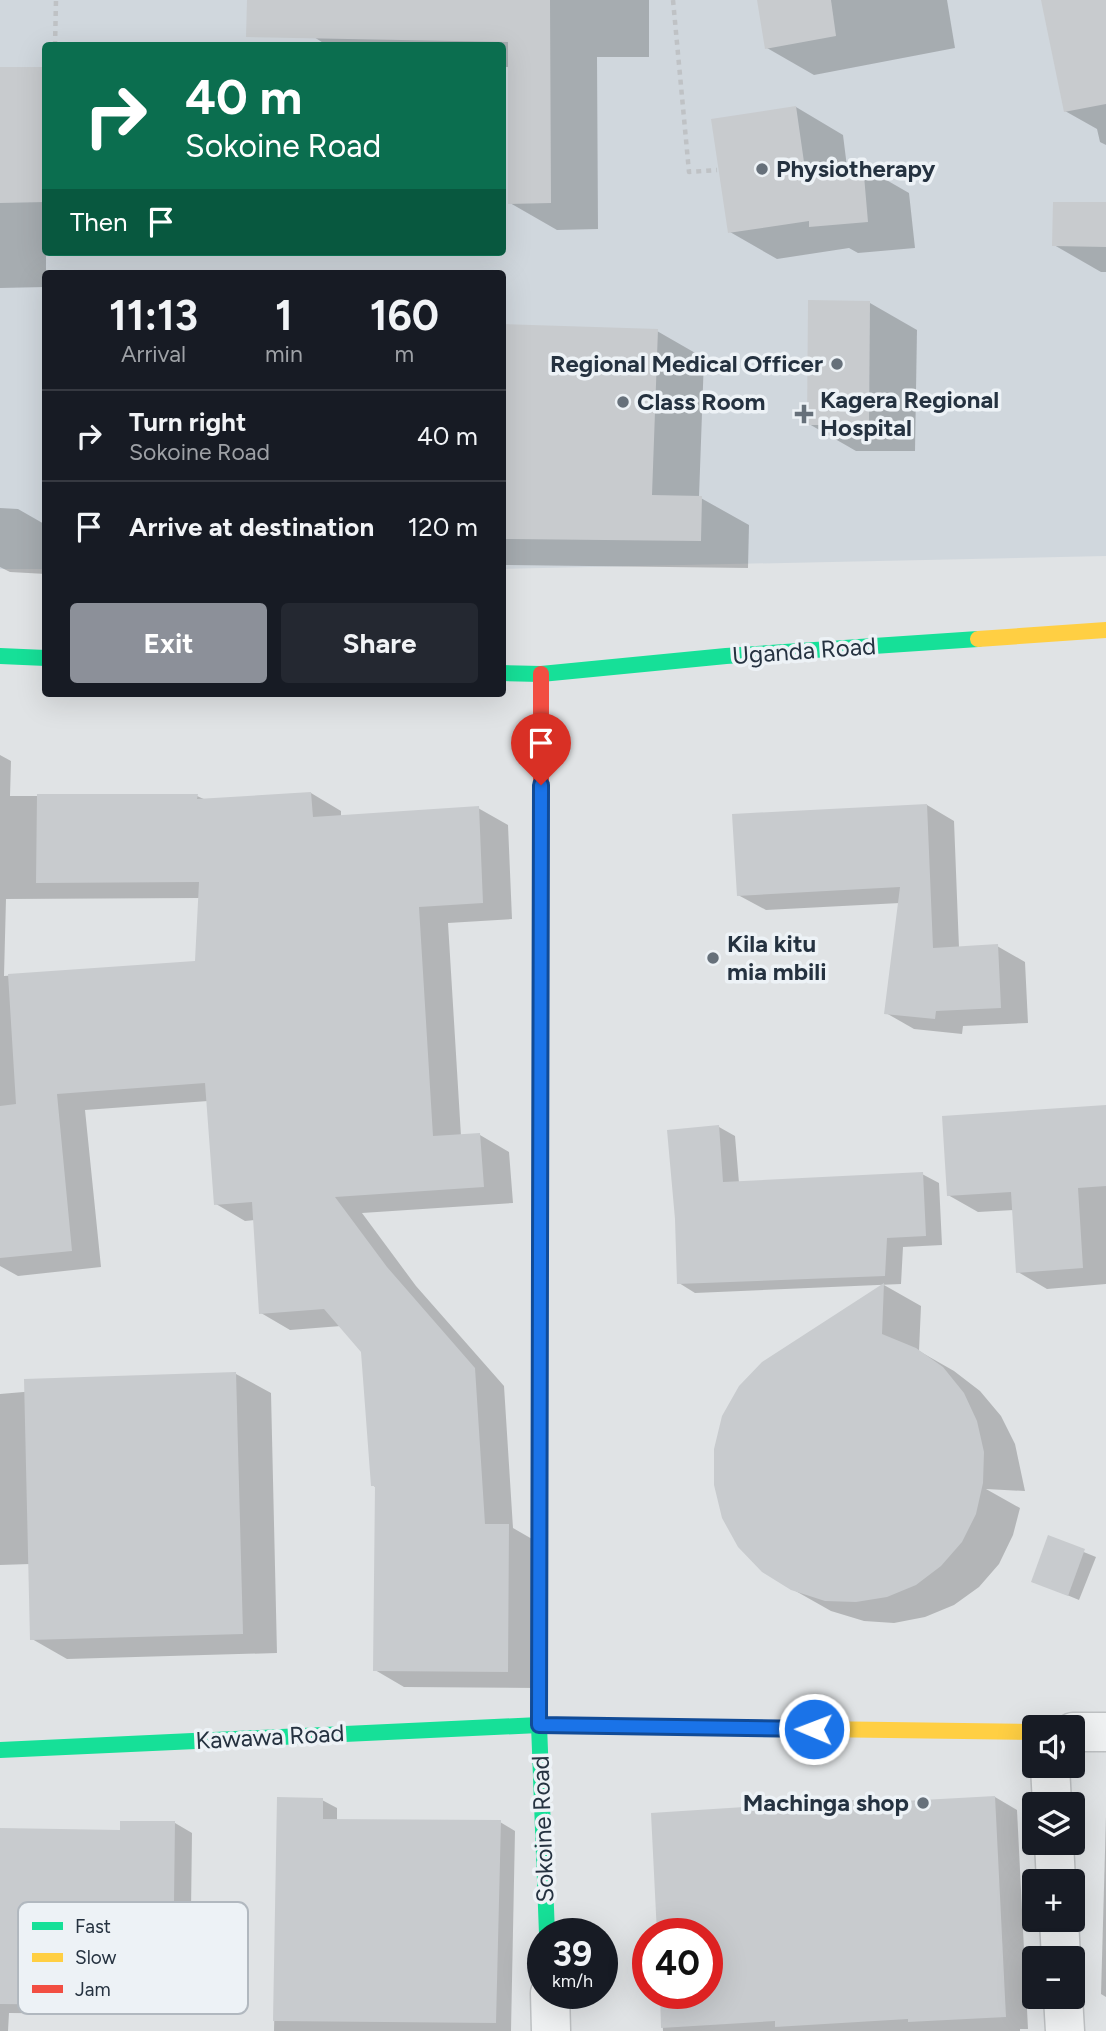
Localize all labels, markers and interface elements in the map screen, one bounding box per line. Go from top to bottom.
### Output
text: 40 m [185,67,302,126]
icon: right [70,70,161,161]
text: Sokoine Road [185,127,381,165]
place label: Physiotherapy [776,154,935,183]
marker: Physiotherapy [754,161,770,177]
icon: arrive [142,203,180,241]
text: Then [70,206,128,238]
text: 11:13 [109,290,198,341]
text: 1 [275,290,293,341]
text: 160 [370,290,439,341]
text: Arrival [121,340,186,368]
text: min [265,340,303,368]
text: m [395,340,414,368]
place label: Regional Medical Officer [550,349,823,378]
marker: Regional Medical Officer [829,356,845,372]
place label: Kagera Regional Hospital [820,385,999,442]
place label: Class Room [637,387,765,416]
marker: Class Room [615,394,631,410]
marker: Kagera Regional Hospital [794,404,814,424]
text: Turn right [129,406,246,438]
icon: right [70,417,108,455]
text: 40 m [417,420,478,452]
text: Sokoine Road [129,438,270,466]
icon: arrive [70,508,108,546]
text: Arrive at destination [129,511,374,543]
text: 120 m [408,511,478,543]
button: Exit [70,603,267,683]
button: Share [281,603,478,683]
street label: Uganda Road [731,631,877,670]
pin [511,713,571,785]
icon: arrive [522,724,560,762]
place label: Kila kitu mia mbili [727,929,826,986]
marker: Kila kitu mia mbili [705,950,721,966]
position arrow [777,1692,851,1766]
map controls [1022,1715,1085,2009]
button: sound [1022,1715,1085,1778]
street label: Kawawa Road [195,1718,345,1755]
street label: Sokoine Road [525,1755,560,1903]
place label: Machinga shop [743,1788,909,1817]
button: layers [1022,1792,1085,1855]
marker: Machinga shop [915,1795,931,1811]
button: + [1022,1869,1085,1932]
legend [18,1902,248,2014]
text: Fast [75,1915,111,1938]
speed limit sign: 40 [632,1918,723,2009]
text: 39 [553,1933,592,1975]
text: Slow [75,1946,117,1969]
button: − [1022,1946,1085,2009]
text: km/h [552,1970,593,1992]
text: Jam [75,1978,111,2001]

